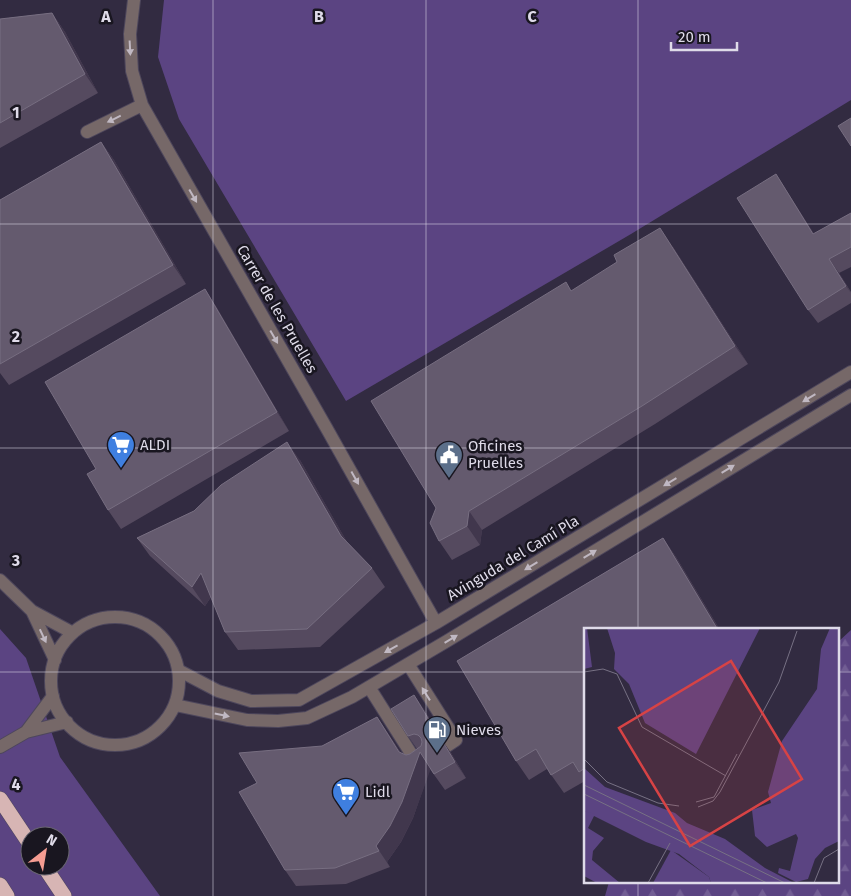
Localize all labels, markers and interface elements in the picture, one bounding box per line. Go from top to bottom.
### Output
text: A [100,7,111,26]
text: B [314,7,324,26]
text: C [527,7,537,26]
scale bar [671,20,737,52]
text: 20 m [678,28,711,46]
one-way arrow [127,41,135,57]
text: 1 [12,103,20,122]
one-way arrow [107,115,121,123]
one-way arrow [189,189,198,202]
street label: Carrer de les Pruelles [233,242,321,376]
text: 2 [12,327,20,346]
one-way arrow [270,330,279,343]
one-way arrow [803,393,816,402]
supermarket icon: ALDI [106,430,136,469]
place label: ALDI [140,436,170,454]
place label: Oficines Pruelles [468,437,523,472]
public building icon: Oficines Pruelles [434,440,464,479]
one-way arrow [722,465,735,474]
one-way arrow [350,471,359,485]
one-way arrow [664,477,677,486]
street label: Avinguda del Camí Pla [444,512,582,604]
one-way arrow [583,549,596,558]
text: 3 [11,551,20,570]
one-way arrow [525,561,538,571]
inset map [584,628,838,884]
one-way arrow [39,629,47,643]
one-way arrow [445,634,458,643]
one-way arrow [385,644,398,653]
one-way arrow [422,687,431,700]
one-way arrow [215,711,230,719]
fuel station icon: Nieves [422,715,452,754]
place label: Nieves [456,721,501,739]
text: 4 [11,775,21,794]
supermarket icon: Lidl [331,777,361,816]
place label: Lidl [365,783,391,801]
north arrow [20,826,70,876]
text: N [43,831,60,850]

